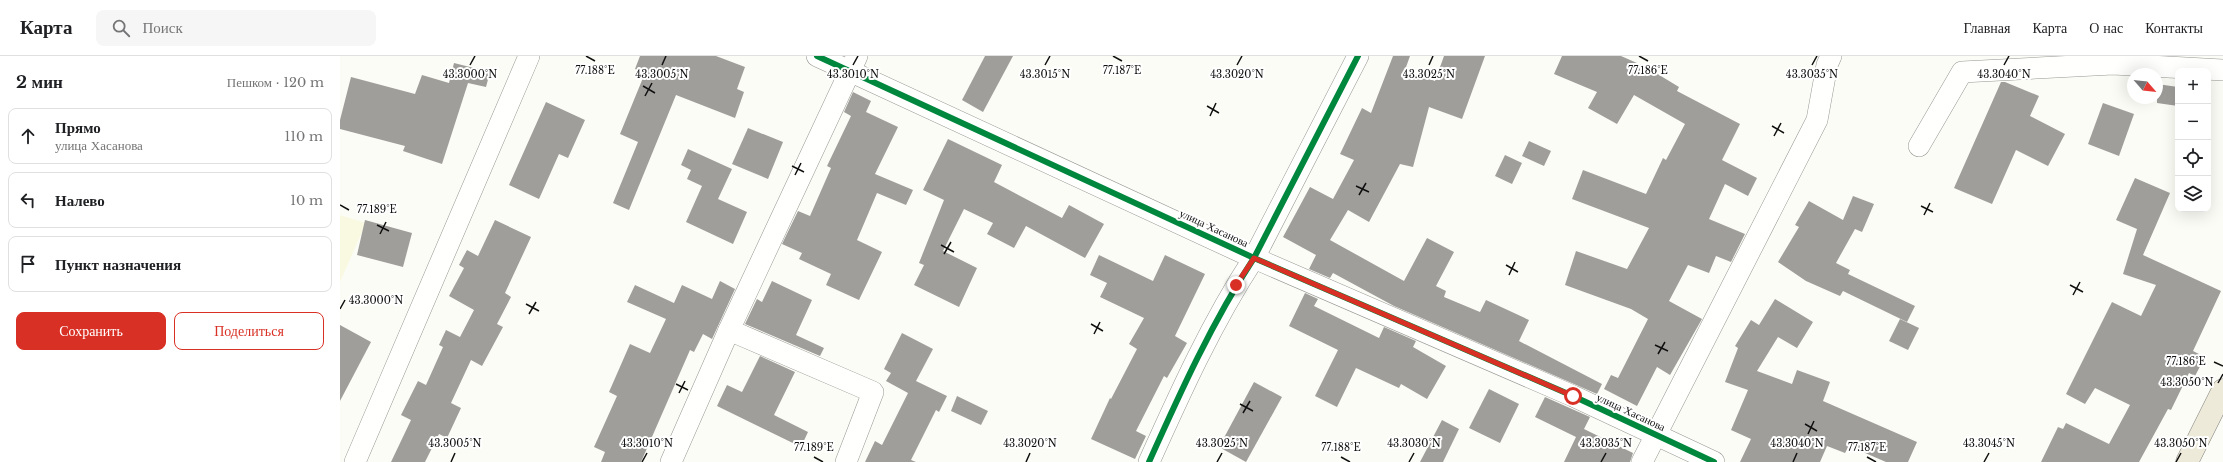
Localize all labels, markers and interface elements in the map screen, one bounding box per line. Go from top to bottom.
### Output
search box [96,10,376,46]
text: Карта [20,16,72,39]
icon: search [110,17,132,39]
text: Поиск [142,18,183,37]
text: Главная [1963,19,2010,37]
text: Карта [2032,19,2067,37]
text: О нас [2089,19,2123,37]
text: Контакты [2145,19,2203,37]
text: 77.188°E [575,64,615,77]
text: 77.187°E [1103,64,1141,77]
text: 77.186°E [1628,64,1668,77]
text: 43.3000°N [443,68,497,81]
text: 43.3005°N [635,68,689,81]
text: 43.3010°N [827,68,879,81]
text: 43.3015°N [1020,68,1070,81]
text: 43.3020°N [1210,68,1264,81]
text: 43.3025°N [1403,68,1455,81]
text: 43.3035°N [1786,68,1838,81]
text: 43.3040°N [1977,68,2031,81]
north arrow [2127,68,2163,104]
map controls [2175,68,2211,212]
button: + [2175,68,2211,104]
text: 2 мин [16,72,63,93]
text: Пешком · 120 m [227,74,324,91]
button: − [2175,104,2211,140]
text: Прямо [55,118,101,137]
icon: ahead [17,125,39,147]
text: 110 m [284,128,323,145]
text: улица Хасанова [55,137,143,154]
button: locate [2175,140,2211,176]
button: layers [2175,176,2211,212]
icon: left [17,189,39,211]
text: Налево [55,191,105,210]
text: 10 m [290,192,323,209]
text: 77.189°E [357,203,397,216]
street label: улица Хасанова [1177,206,1251,250]
icon: arrive [17,253,39,275]
text: Пункт назначения [55,255,181,274]
route end [1227,276,1245,294]
text: 43.3000°N [349,294,403,307]
button: Сохранить [16,312,166,350]
button: Поделиться [174,312,324,350]
text: 77.186°E [2166,355,2206,368]
text: 43.3050°N [2160,376,2214,389]
route start [1564,387,1582,405]
street label: улица Хасанова [1594,390,1668,434]
text: 43.3005°N [428,437,482,450]
text: 43.3010°N [621,437,673,450]
text: 43.3020°N [1003,437,1057,450]
text: 43.3025°N [1196,437,1248,450]
text: 43.3030°N [1387,437,1441,450]
text: 43.3035°N [1580,437,1632,450]
text: 43.3040°N [1770,437,1824,450]
text: 43.3045°N [1963,437,2015,450]
text: 43.3050°N [2154,437,2208,450]
text: 77.189°E [794,441,834,454]
text: 77.188°E [1321,441,1361,454]
text: 77.187°E [1848,441,1886,454]

